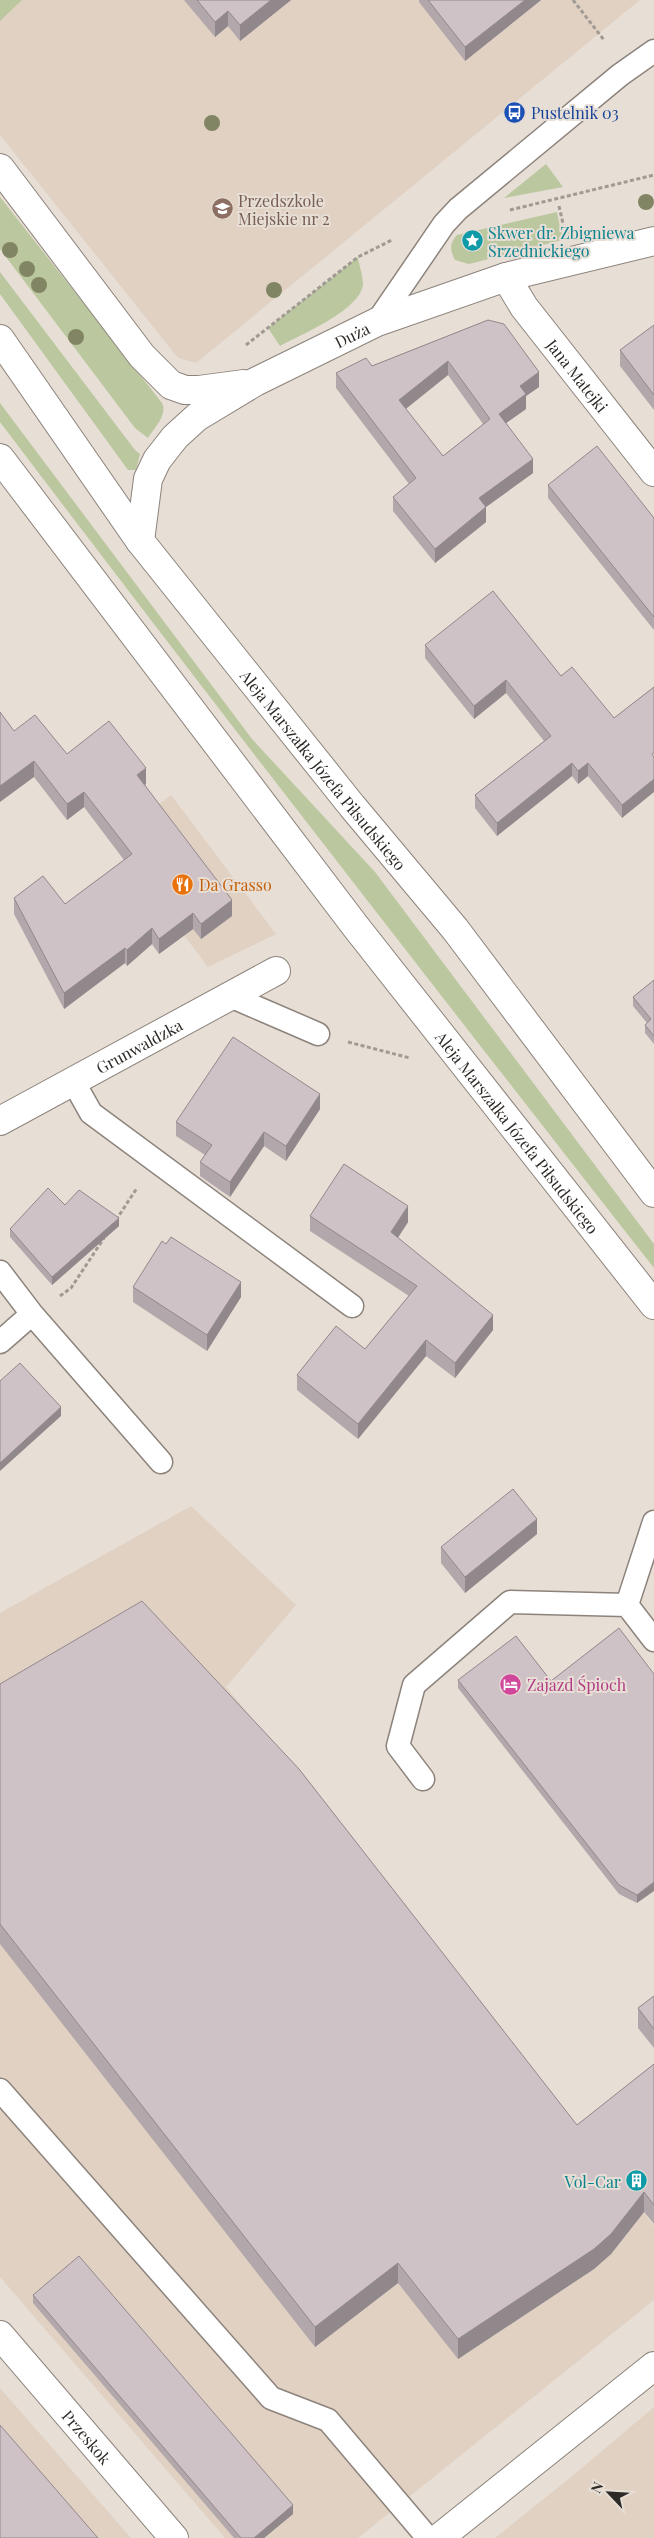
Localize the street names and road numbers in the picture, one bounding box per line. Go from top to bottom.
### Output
street label: Duża [331,317,373,352]
street label: Jana Matejki [542,334,613,416]
street label: Aleja Marszałka Józefa Piłsudskiego [236,664,412,874]
street label: Grunwaldzka [92,1014,186,1078]
street label: Aleja Marszałka Józefa Piłsudskiego [431,1026,604,1238]
street label: Przeskok [58,2405,117,2468]

